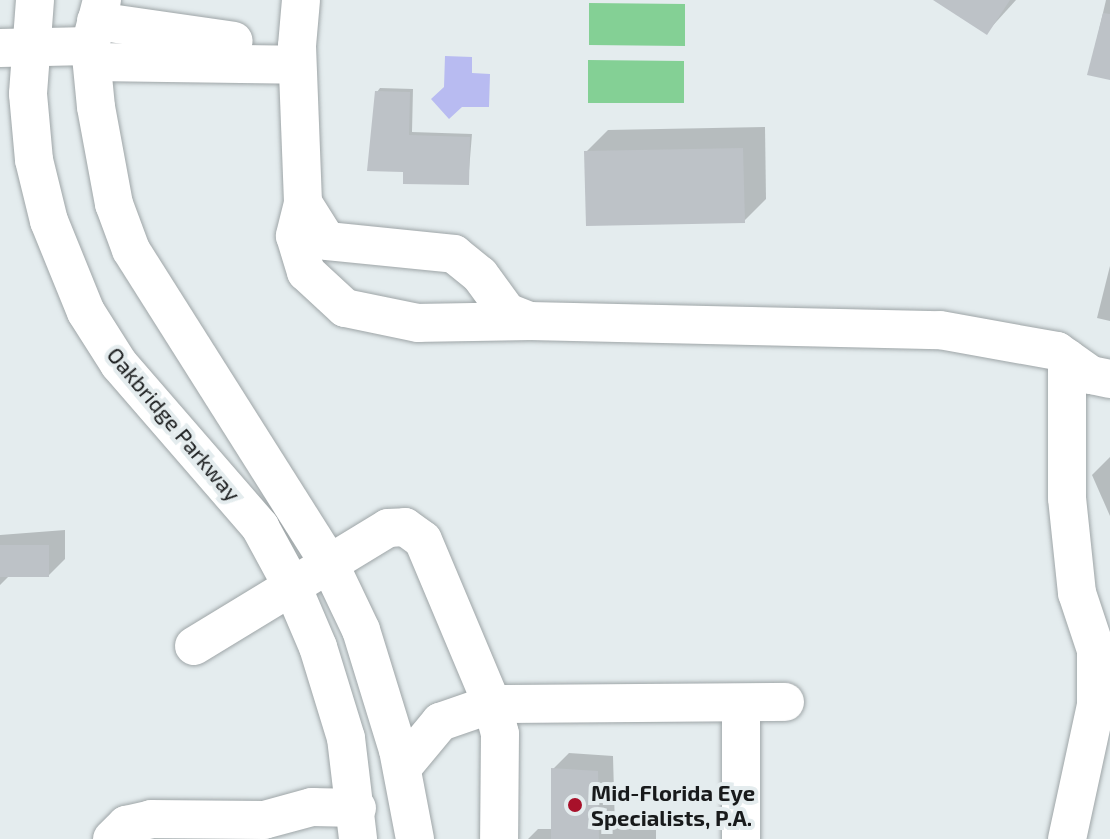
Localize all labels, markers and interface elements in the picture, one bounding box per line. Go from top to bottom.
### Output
street label: Oakbridge Parkway [102,342,246,506]
place label: Mid-Florida Eye Specialists, P.A. [591,779,755,830]
marker: Mid-Florida Eye Specialists, P.A. [566,796,584,814]

